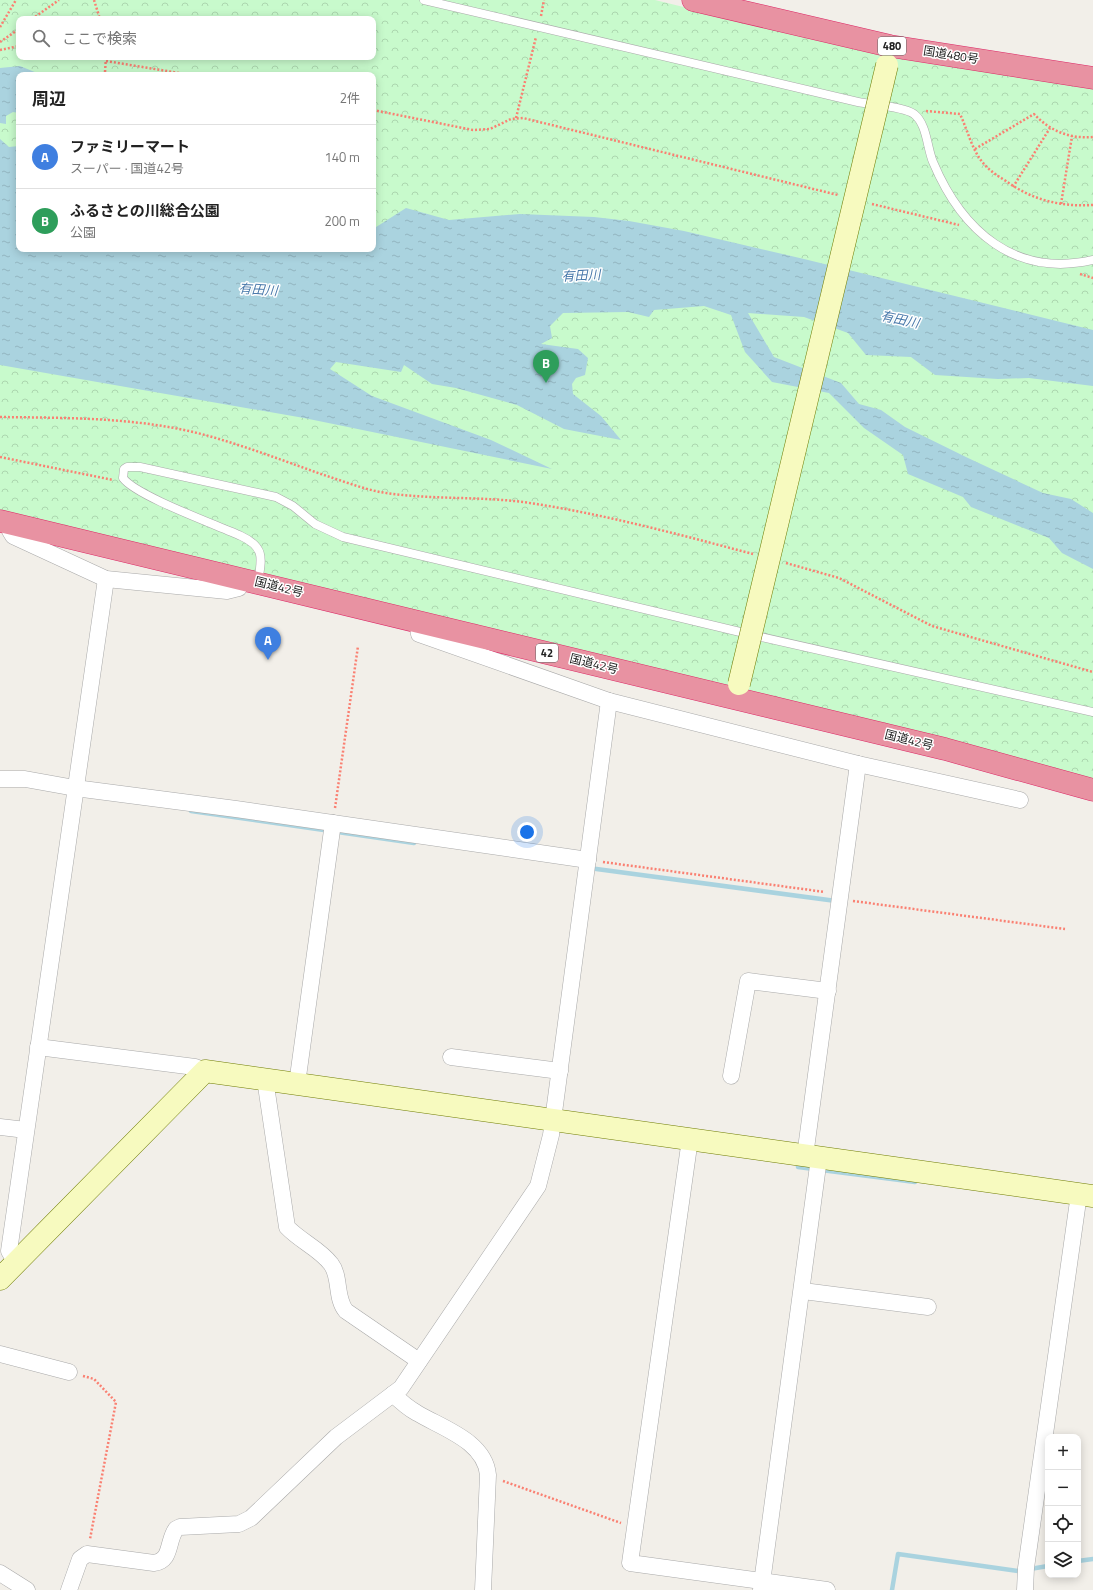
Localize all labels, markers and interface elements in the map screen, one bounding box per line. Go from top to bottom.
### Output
search box [16,16,376,60]
icon: search [30,27,52,49]
text: ここで検索 [62,27,137,50]
road number: 480 [878,37,906,55]
street label: 国道480号 [922,41,980,68]
text: 周辺 [32,86,66,112]
text: 2件 [340,88,360,108]
text: ファミリーマート [70,135,190,158]
text: A [41,147,49,167]
text: 140 m [324,147,360,167]
text: スーパー · 国道42号 [70,158,184,178]
text: ふるさとの川総合公園 [70,199,220,222]
text: B [41,211,49,231]
text: 200 m [324,211,360,231]
text: 公園 [70,222,96,242]
water label: 有田川 [561,264,603,286]
water label: 有田川 [238,278,280,300]
water label: 有田川 [879,305,923,333]
pin: B [533,350,559,383]
street label: 国道42号 [253,571,305,602]
pin: A [255,627,281,660]
road number: 42 [536,644,558,662]
street label: 国道42号 [568,648,620,679]
street label: 国道42号 [883,724,935,755]
your location [517,822,537,842]
map controls [1045,1434,1081,1578]
button: + [1045,1434,1081,1470]
button: − [1045,1470,1081,1506]
button: locate [1045,1506,1081,1542]
button: layers [1045,1542,1081,1578]

